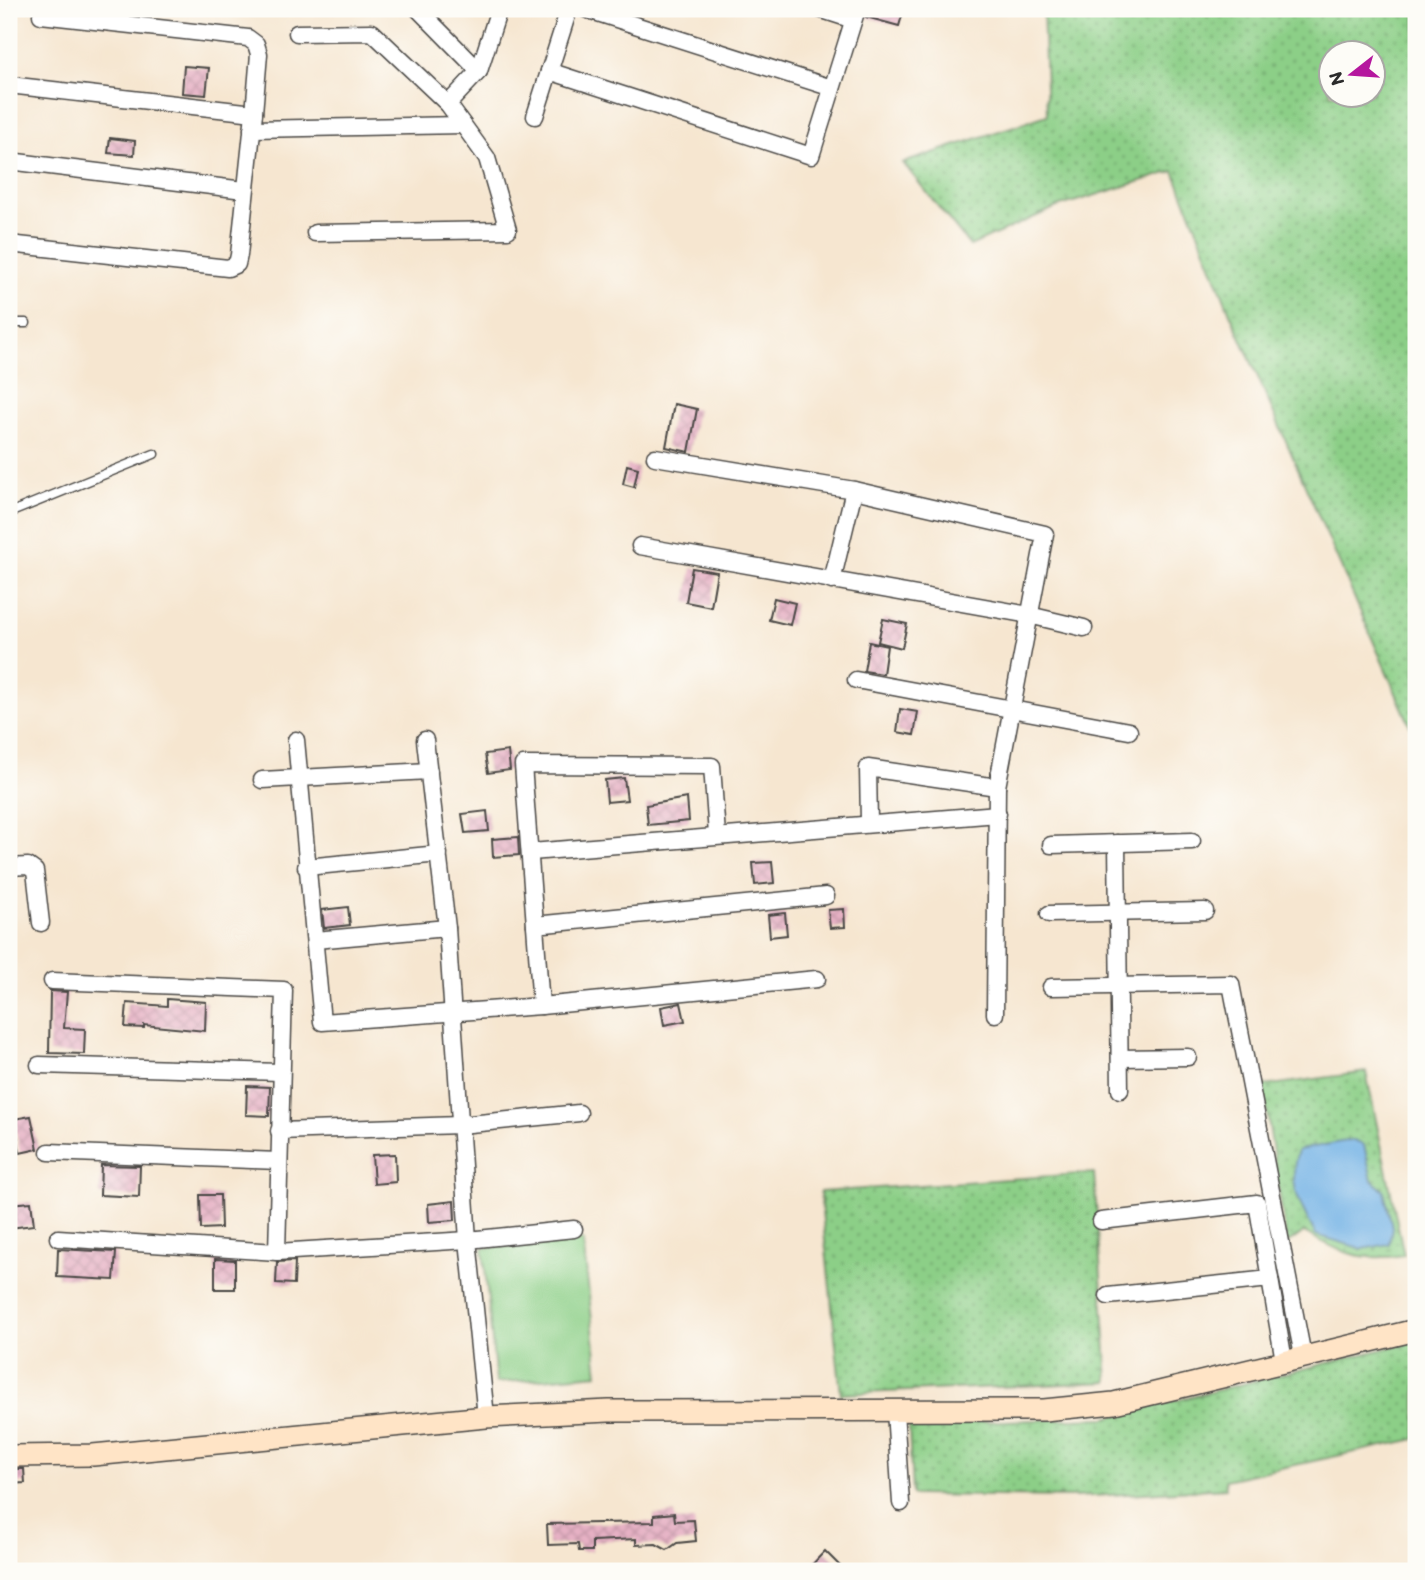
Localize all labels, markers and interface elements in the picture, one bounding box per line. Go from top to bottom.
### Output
north arrow [1316,38,1386,108]
text: N [1323,69,1349,88]

